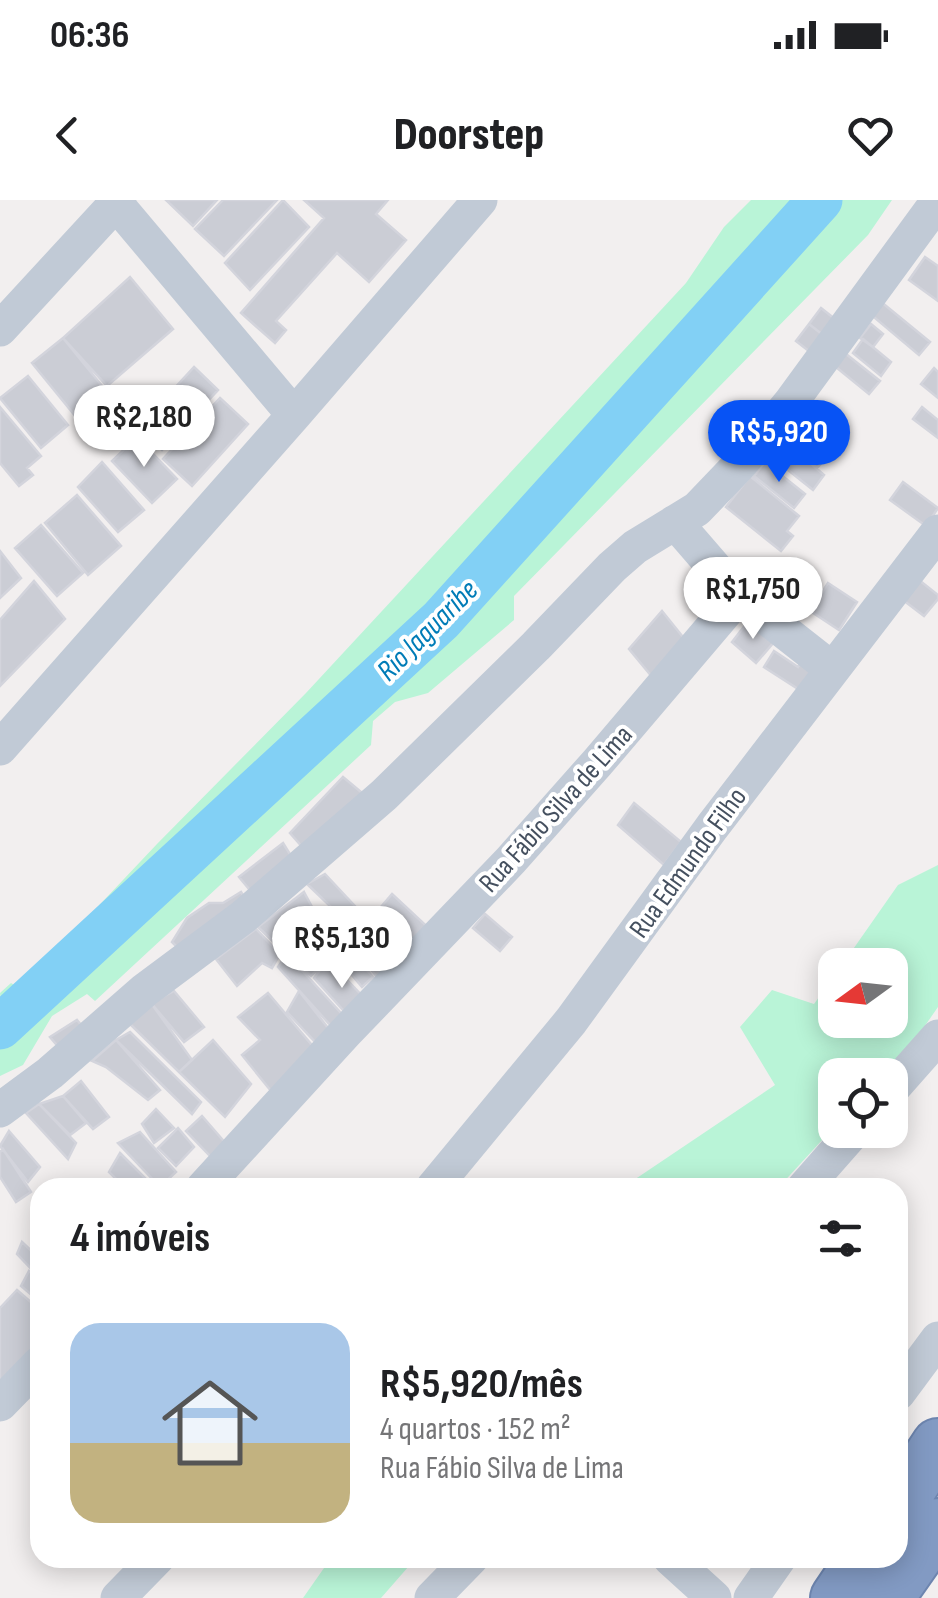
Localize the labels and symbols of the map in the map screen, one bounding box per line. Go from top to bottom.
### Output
pin: R$2,180 [52,385,236,470]
pin: R$5,920 [687,400,871,485]
pin: R$1,750 [661,557,845,642]
water label: Rio Jaguaribe [370,572,486,689]
street label: Rua Fábio Silva de Lima [472,719,640,899]
street label: Rua Edmundo Filho [623,781,754,944]
pin: R$5,130 [250,906,434,991]
north arrow [818,948,908,1038]

